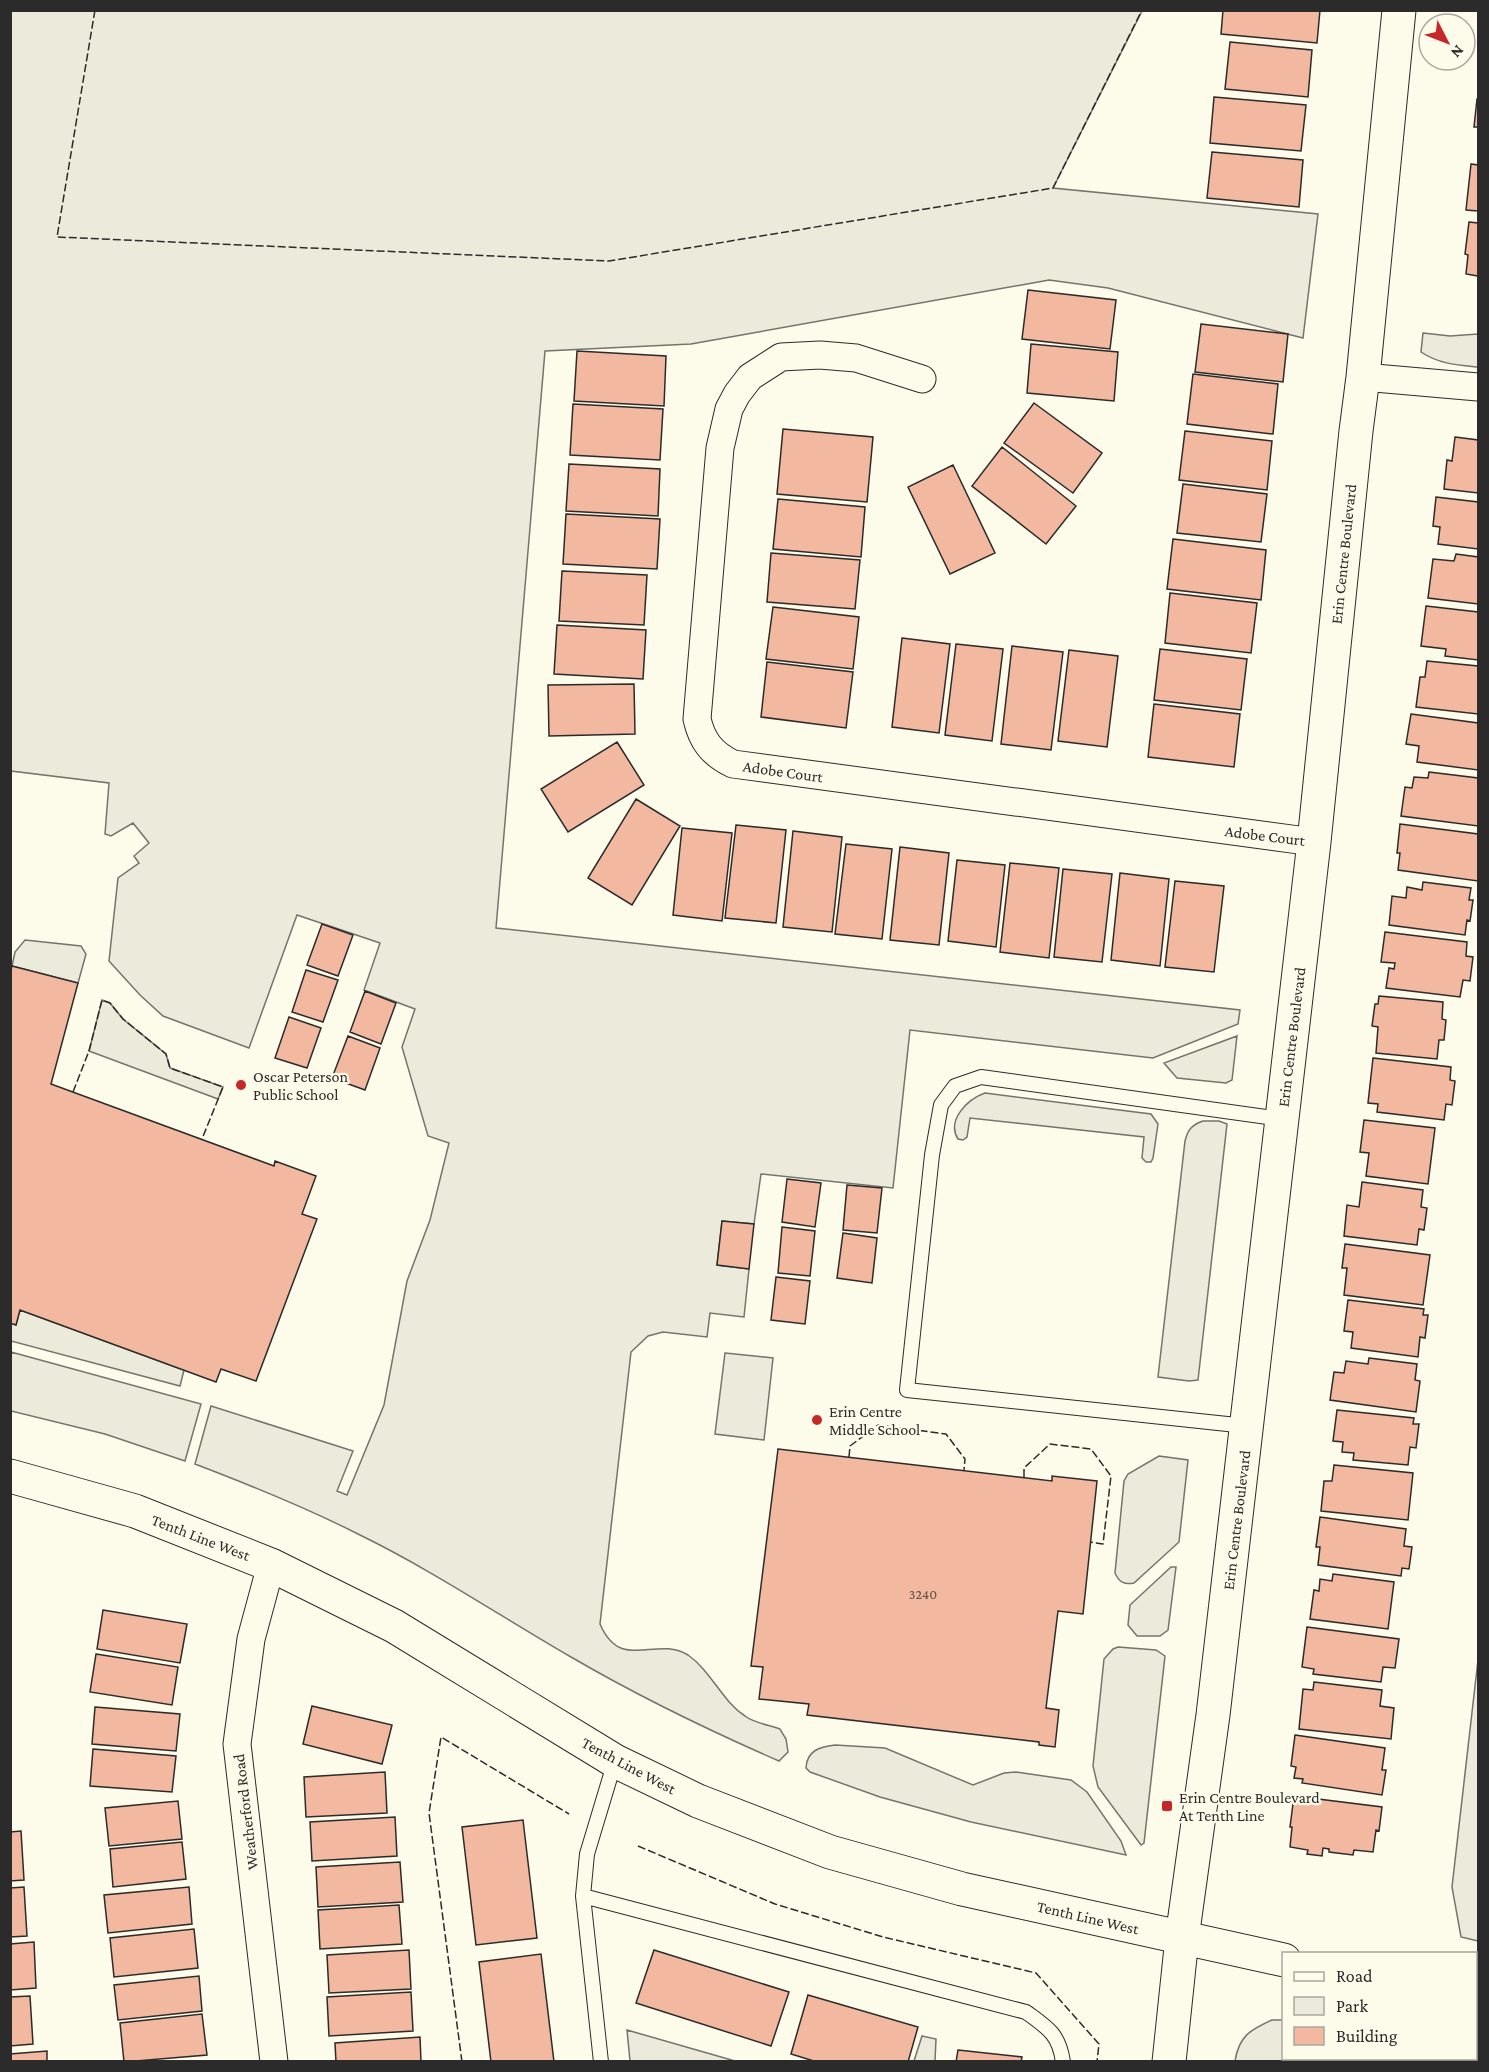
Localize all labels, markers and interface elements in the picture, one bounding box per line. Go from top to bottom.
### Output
north arrow [1417,12,1477,72]
text: N [1448,42,1468,62]
street label: Erin Centre Boulevard [1328,483,1359,625]
street label: Adobe Court [742,757,825,786]
street label: Adobe Court [1224,822,1307,849]
street label: Erin Centre Boulevard [1274,966,1309,1108]
place label: Oscar Peterson Public School [253,1068,349,1103]
marker: Oscar Peterson Public School [234,1078,248,1092]
place label: Erin Centre Middle School [829,1403,920,1438]
marker: Erin Centre Middle School [810,1413,824,1427]
street label: Erin Centre Boulevard [1219,1449,1254,1591]
street label: Tenth Line West [149,1511,253,1564]
house number: 3240 [909,1586,937,1602]
street label: Tenth Line West [579,1734,679,1798]
street label: Weatherford Road [230,1752,261,1871]
place label: Erin Centre Boulevard At Tenth Line [1179,1789,1320,1824]
marker: Erin Centre Boulevard At Tenth Line [1160,1799,1174,1813]
street label: Tenth Line West [1035,1898,1141,1938]
legend [1282,1952,1477,2060]
text: Road [1336,1966,1373,1986]
text: Park [1336,1996,1368,2016]
text: Building [1336,2026,1398,2046]

